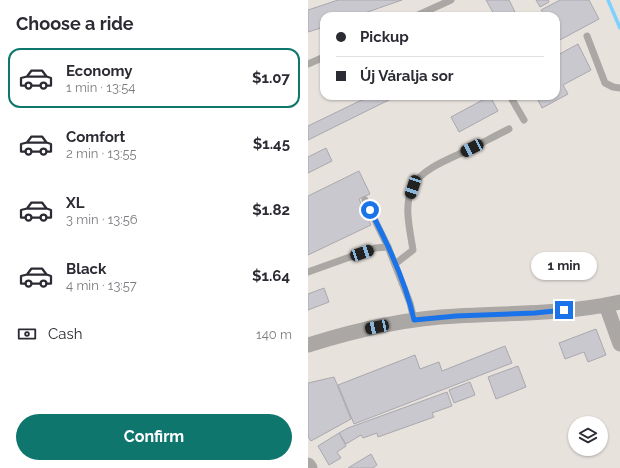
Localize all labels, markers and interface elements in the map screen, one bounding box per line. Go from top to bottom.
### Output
text: Choose a ride [16,13,134,34]
text: Pickup [360,28,409,46]
icon: car [18,60,54,96]
text: Economy [66,62,133,80]
text: Új Váralja sor [360,67,454,85]
text: $1.07 [252,69,290,87]
text: 1 min · 13:54 [66,80,135,95]
icon: car [18,126,54,162]
text: Comfort [66,128,125,146]
text: $1.45 [253,135,290,153]
car [459,137,485,159]
text: 2 min · 13:55 [66,146,137,161]
car [404,174,422,200]
icon: car [18,192,54,228]
text: XL [66,194,84,212]
text: $1.82 [252,201,290,219]
route start [361,201,379,219]
text: 3 min · 13:56 [66,212,138,227]
car [349,243,375,263]
callout: 1 min [531,252,597,280]
icon: car [18,258,54,294]
text: 1 min [548,258,580,273]
text: Black [66,260,106,278]
text: $1.64 [252,267,290,285]
text: 4 min · 13:57 [66,278,137,293]
route end [555,301,573,319]
car [364,319,390,335]
icon: cash [16,323,38,345]
text: Cash [48,325,82,343]
text: 140 m [256,327,292,342]
button: Confirm [16,414,292,460]
map controls [568,416,608,456]
button: layers [568,416,608,456]

